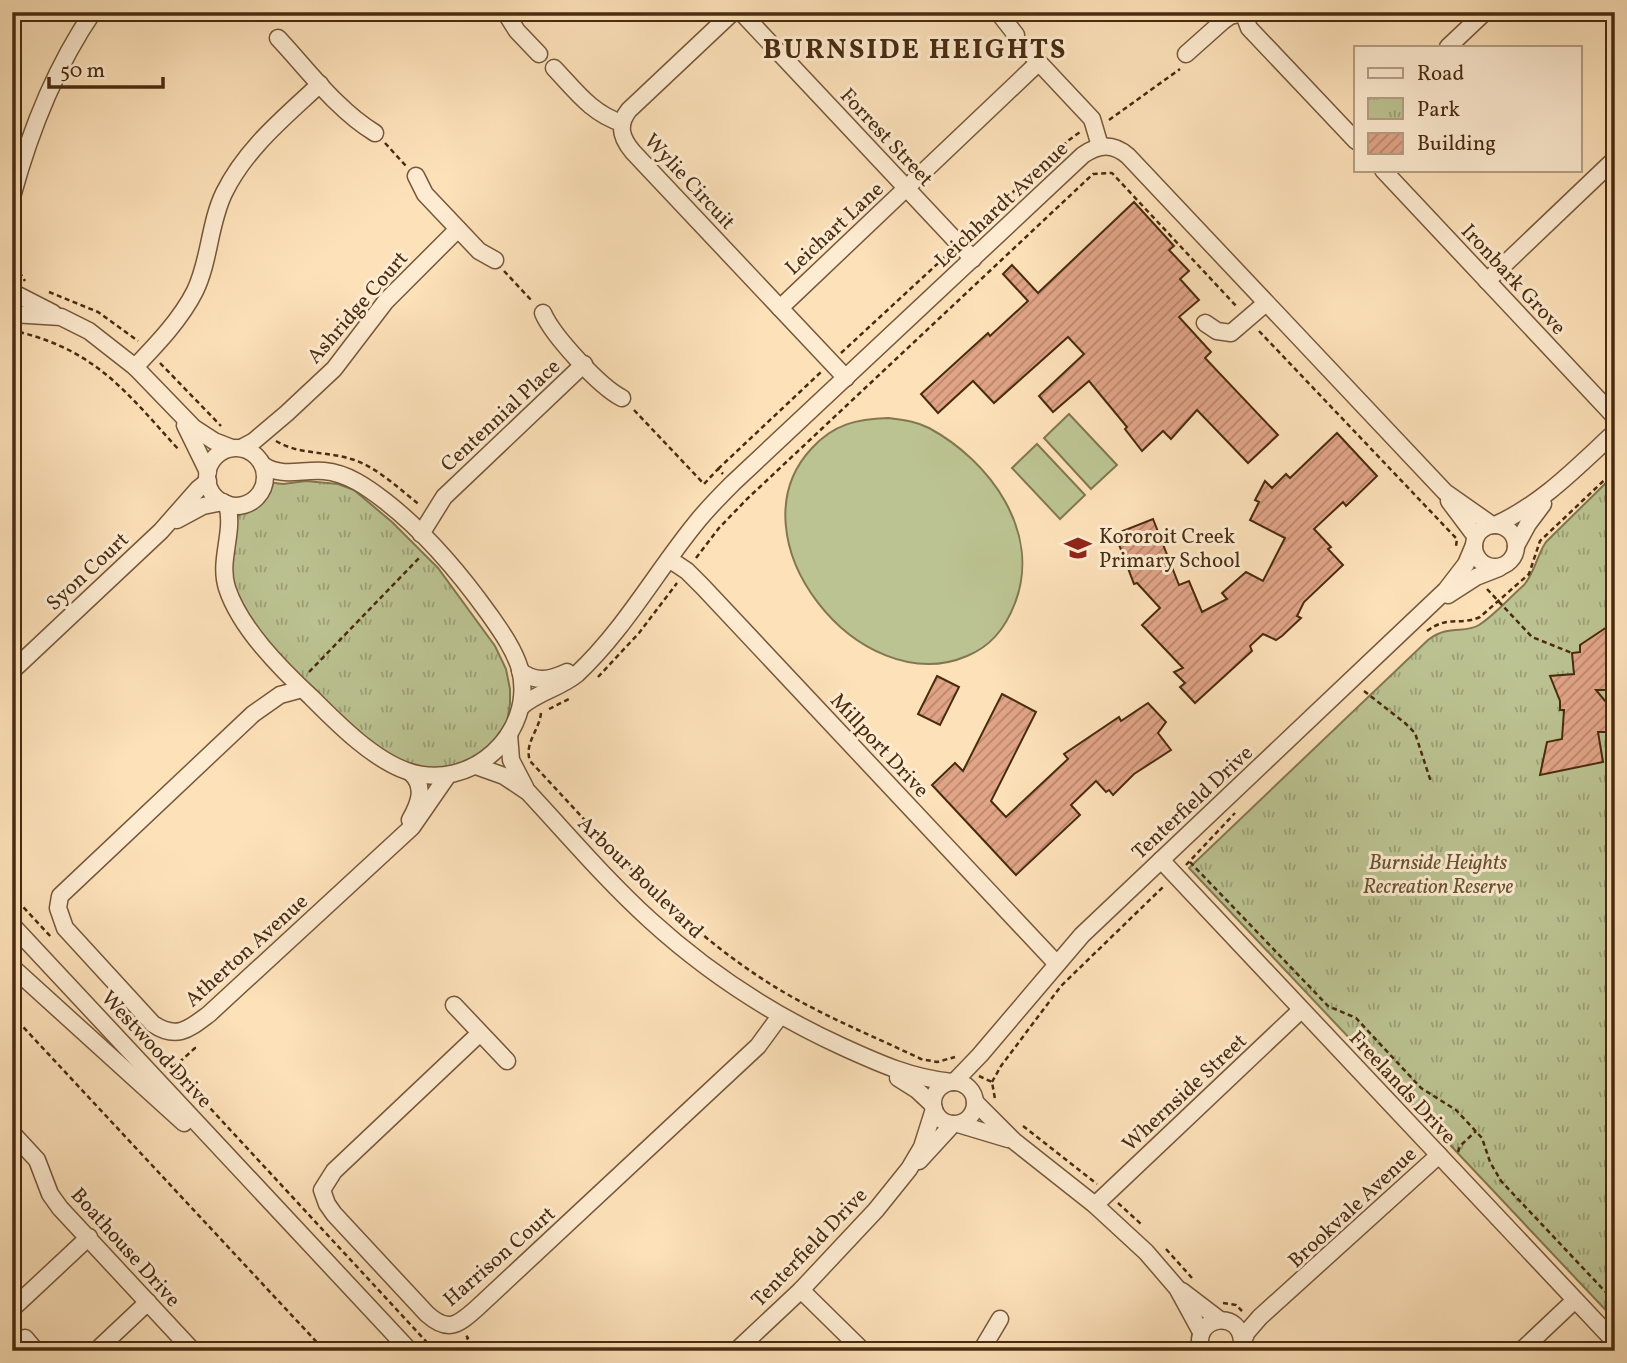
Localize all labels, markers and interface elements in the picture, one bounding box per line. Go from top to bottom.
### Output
district label: BURNSIDE HEIGHTS [763,31,1067,70]
scale bar [49,46,163,90]
legend [1354,46,1582,172]
text: 50 m [60,57,105,86]
text: Road [1417,60,1464,89]
street label: Forrest Street [833,82,939,194]
text: Park [1417,96,1460,125]
street label: Wylie Circuit [637,127,741,237]
text: Building [1417,130,1496,159]
street label: Leichhardt Avenue [929,135,1075,275]
street label: Leichart Lane [779,176,891,282]
street label: Ironbark Grove [1454,218,1572,342]
street label: Ashridge Court [301,245,415,371]
street label: Centennial Place [435,353,567,479]
place label: Kororoit Creek Primary School [1099,523,1240,576]
street label: Syon Court [40,526,136,618]
school or university icon: Kororoit Creek Primary School [1063,533,1093,563]
street label: Millport Drive [823,687,935,805]
street label: Tenterfield Drive [1126,739,1260,867]
street label: Arbour Boulevard [570,810,710,946]
park label: Burnside Heights Recreation Reserve [1363,849,1513,902]
street label: Atherton Avenue [179,888,315,1014]
street label: Westwood Drive [94,985,218,1115]
street label: Freelands Drive [1342,1025,1462,1151]
street label: Whernside Street [1116,1028,1254,1159]
street label: Brookvale Avenue [1282,1141,1424,1275]
street label: Boathouse Drive [63,1182,186,1314]
street label: Tenterfield Drive [745,1182,875,1314]
street label: Harrison Court [438,1200,562,1314]

